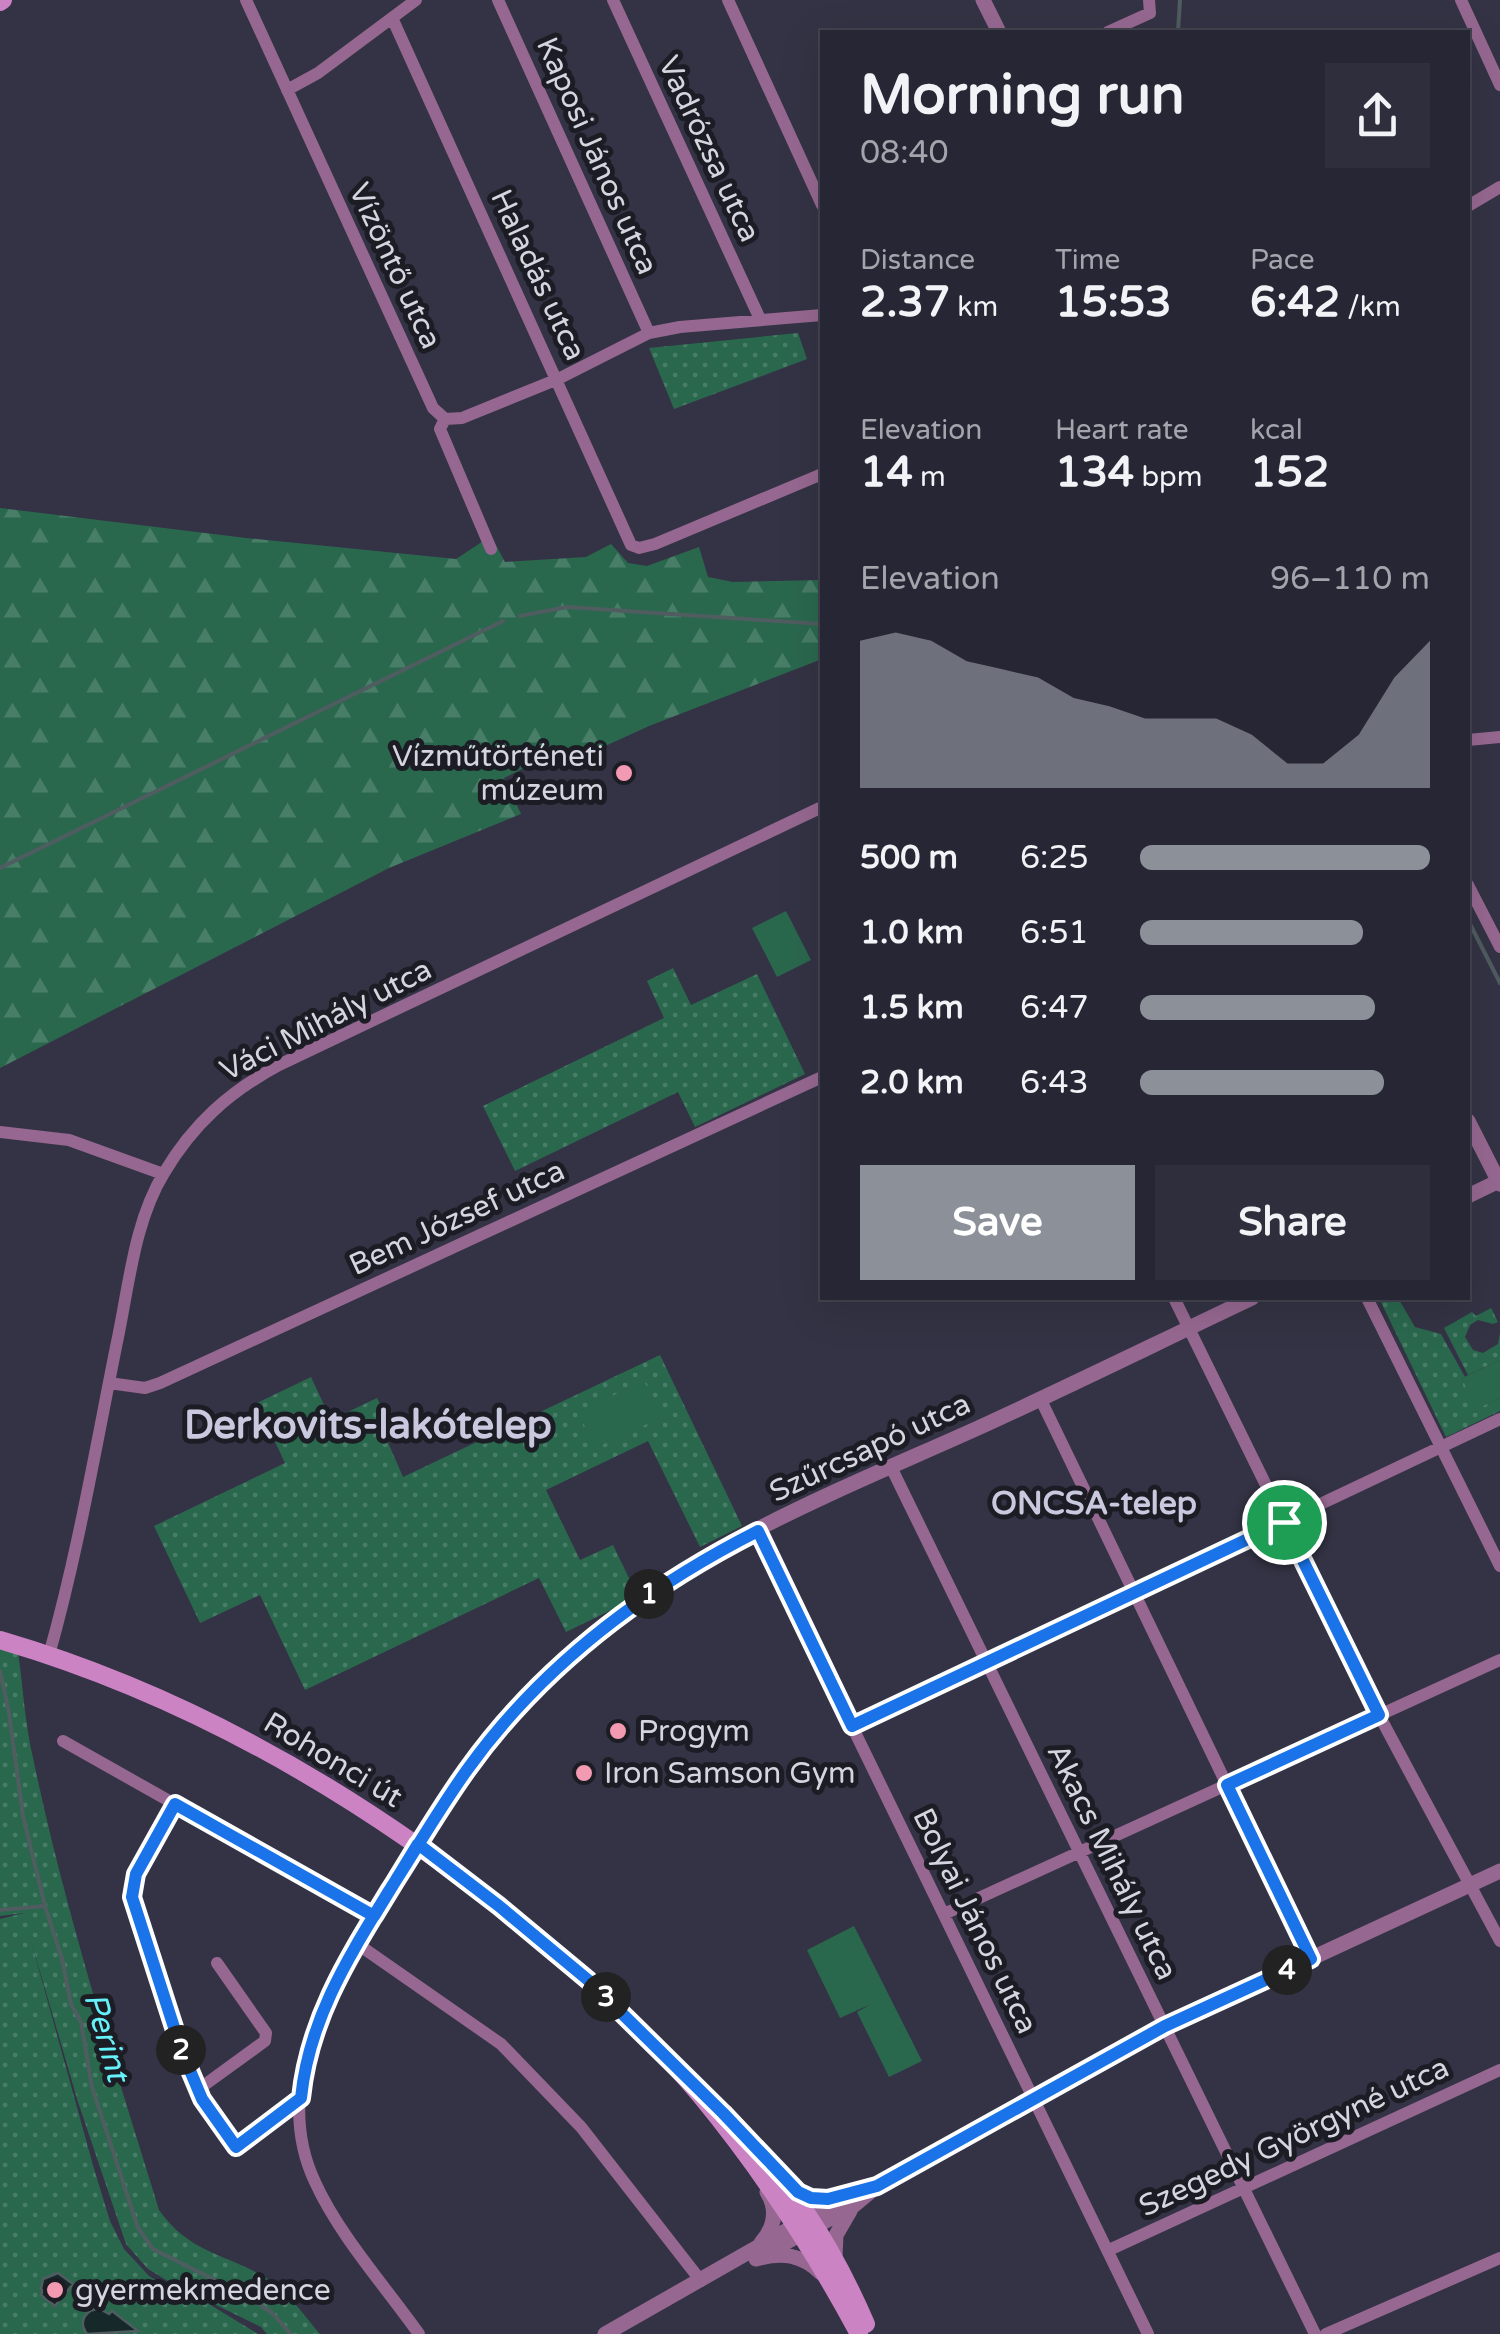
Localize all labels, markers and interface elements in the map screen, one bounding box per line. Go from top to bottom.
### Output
street label: Kaposi János utca [528,32,666,280]
street label: Vadrózsa utca [650,50,768,248]
text: Morning run [860,63,1185,129]
button: share [1325,63,1430,168]
text: 08:40 [860,134,949,172]
street label: Vízöntő utca [340,177,450,355]
street label: Haladás utca [482,184,594,366]
text: Distance [860,243,975,277]
text: Time [1055,243,1120,277]
text: Pace [1250,243,1314,277]
text: 2.37 [860,277,950,328]
text: 15:53 [1055,277,1171,328]
text: 6:42 [1250,277,1340,328]
text: km [950,290,998,324]
text: /km [1340,290,1401,324]
text: Elevation [860,413,982,447]
text: Heart rate [1055,413,1189,447]
text: kcal [1250,413,1303,447]
text: 14 [860,447,913,498]
text: 134 [1055,447,1134,498]
text: 152 [1250,447,1329,498]
text: m [913,460,946,494]
text: bpm [1134,460,1202,494]
text: Elevation [860,560,1000,598]
text: 96–110 m [1270,560,1430,598]
place label: Vízműtörténeti múzeum [392,738,604,809]
marker: Vízműtörténeti múzeum [613,762,635,784]
text: 500 m [860,839,958,877]
text: 6:25 [1020,839,1089,877]
text: 1.0 km [860,914,964,952]
text: 6:51 [1020,914,1089,952]
street label: Váci Mihály utca [214,951,438,1089]
text: 1.5 km [860,989,964,1027]
text: 6:47 [1020,989,1089,1027]
text: 2.0 km [860,1064,964,1102]
text: 6:43 [1020,1064,1089,1102]
street label: Bem József utca [344,1152,570,1284]
button: Save [860,1165,1135,1280]
button: Share [1155,1165,1430,1280]
street label: Szűrcsapó utca [764,1385,976,1511]
district label: Derkovits-lakótelep [184,1401,552,1449]
pin [1242,1480,1327,1565]
district label: ONCSA-telep [991,1485,1197,1523]
icon: arrive [1257,1495,1312,1550]
pin: 1 [624,1569,674,1619]
text: 1 [640,1577,658,1611]
street label: Rohonci út [257,1704,409,1816]
place label: Progym [638,1713,750,1750]
marker: Progym [607,1720,629,1742]
street label: Akacs Mihály utca [1039,1738,1185,1986]
place label: Iron Samson Gym [604,1755,856,1792]
marker: Iron Samson Gym [573,1762,595,1784]
street label: Bolyai János utca [904,1802,1046,2040]
pin: 4 [1262,1945,1312,1995]
text: 4 [1278,1953,1296,1987]
pin: 3 [581,1972,631,2022]
text: 3 [597,1980,615,2014]
water label: Perint [75,1988,138,2089]
pin: 2 [156,2025,206,2075]
text: 2 [172,2033,190,2067]
street label: Szegedy Györgyné utca [1133,2049,1455,2225]
place label: gyermekmedence [75,2272,331,2309]
marker: gyermekmedence [44,2279,66,2301]

